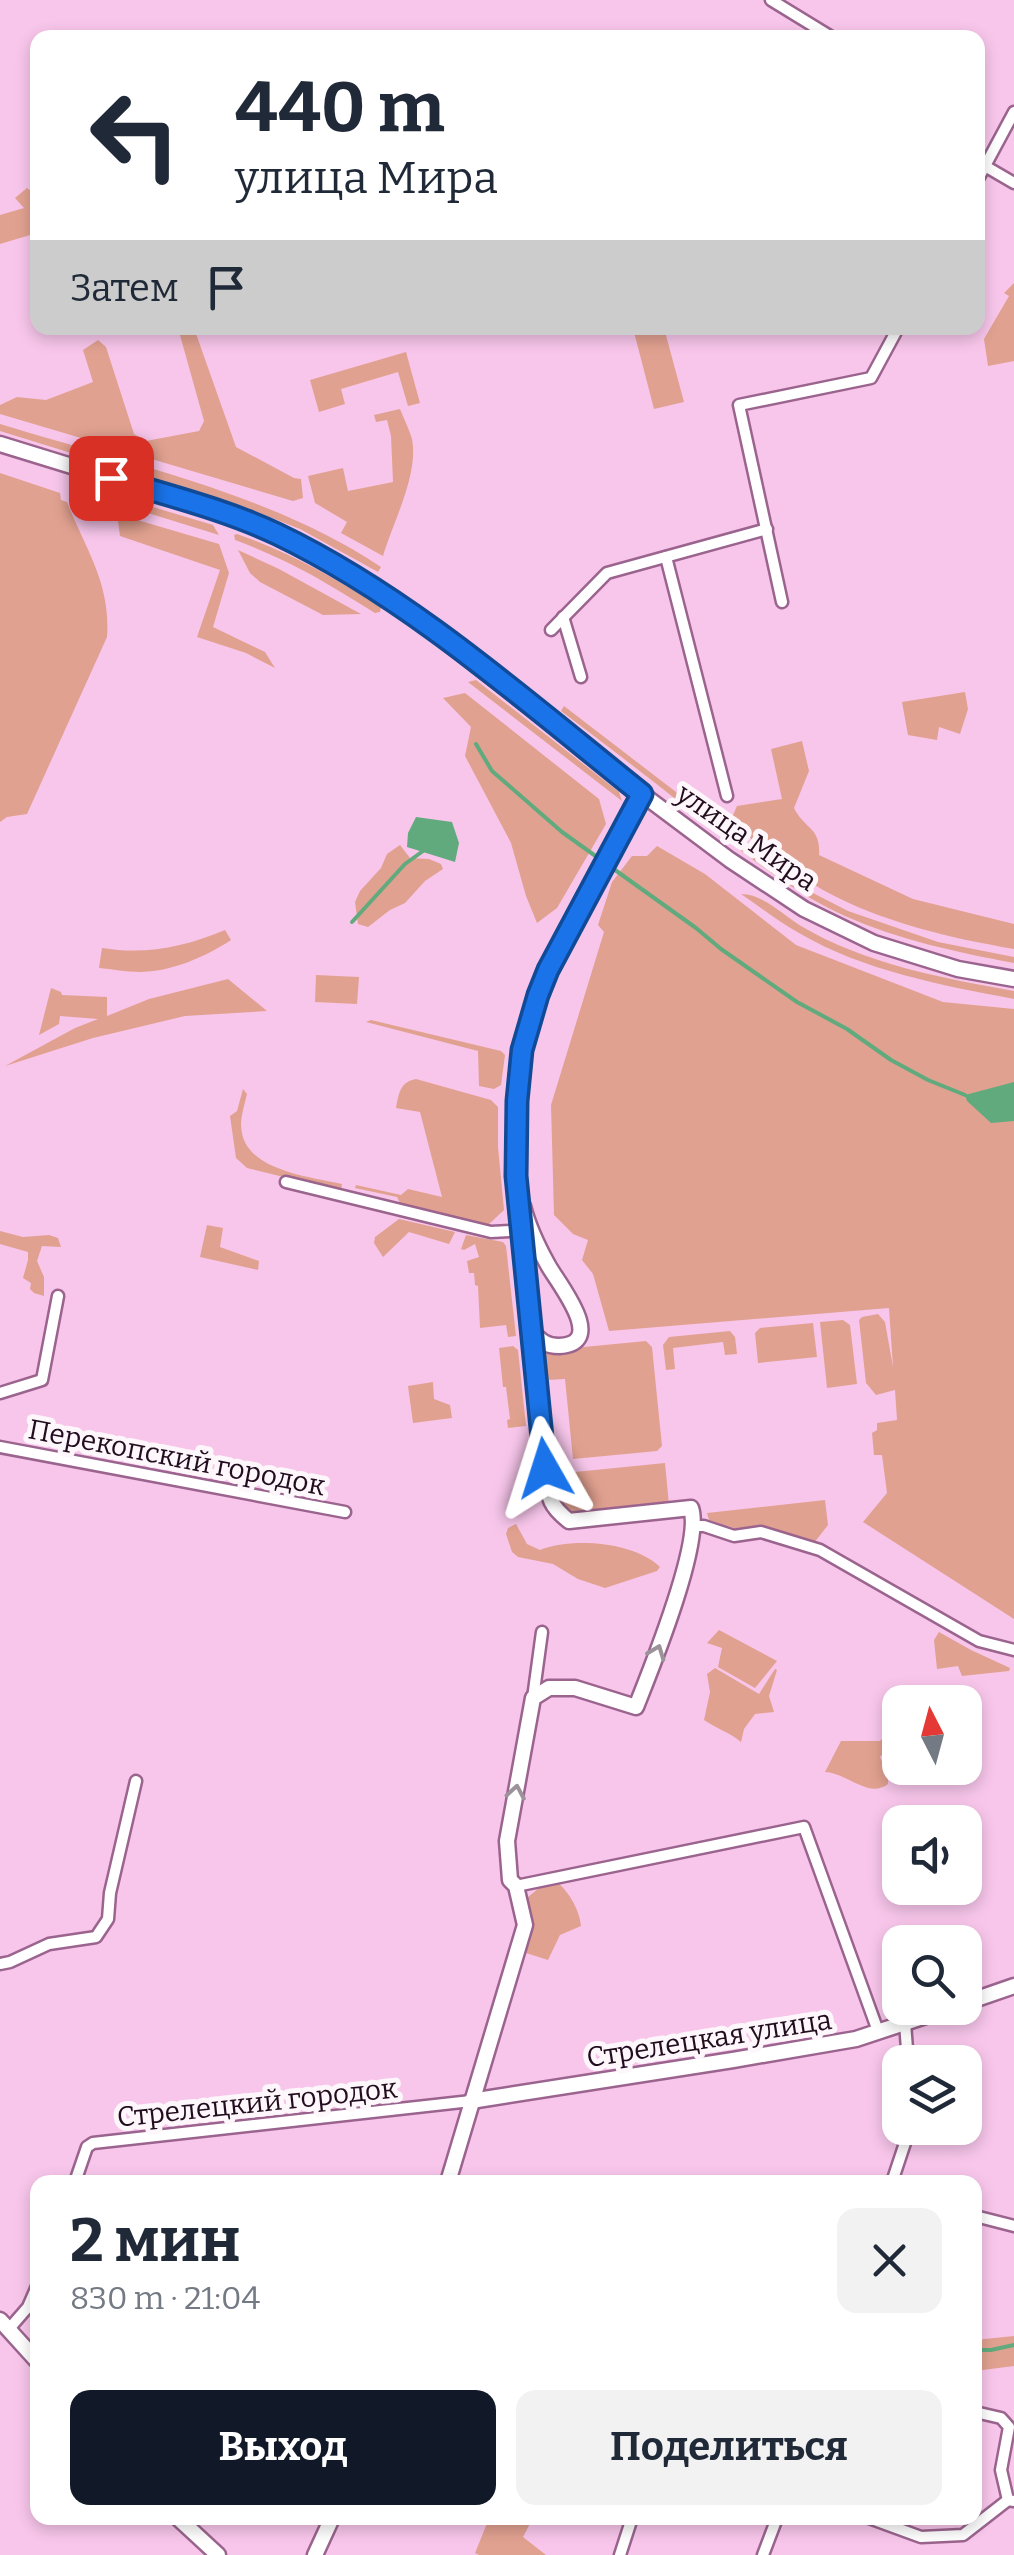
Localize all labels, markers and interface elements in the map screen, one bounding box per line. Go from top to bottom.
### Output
text: 440 m [235,66,445,150]
icon: left [70,70,200,200]
text: улица Мира [235,151,498,205]
icon: arrive [199,260,254,315]
text: Затем [70,265,179,311]
pin [69,436,154,521]
icon: arrive [84,451,139,506]
street label: улица Мира [669,776,823,898]
street label: Перекопский городок [26,1413,329,1503]
position arrow [493,1416,597,1520]
one-way arrow [645,1644,665,1662]
north arrow [882,1685,982,1785]
map controls [882,1685,982,2145]
one-way arrow [504,1784,525,1801]
button: sound [882,1805,982,1905]
button: search [882,1925,982,2025]
street label: Стрелецкая улица [584,2003,834,2074]
button: layers [882,2045,982,2145]
street label: Стрелецкий городок [115,2071,399,2134]
text: 2 мин [70,2205,240,2277]
button: close [837,2208,942,2313]
text: 830 m · 21:04 [70,2279,260,2317]
button: Выход [70,2390,496,2505]
button: Поделиться [516,2390,942,2505]

